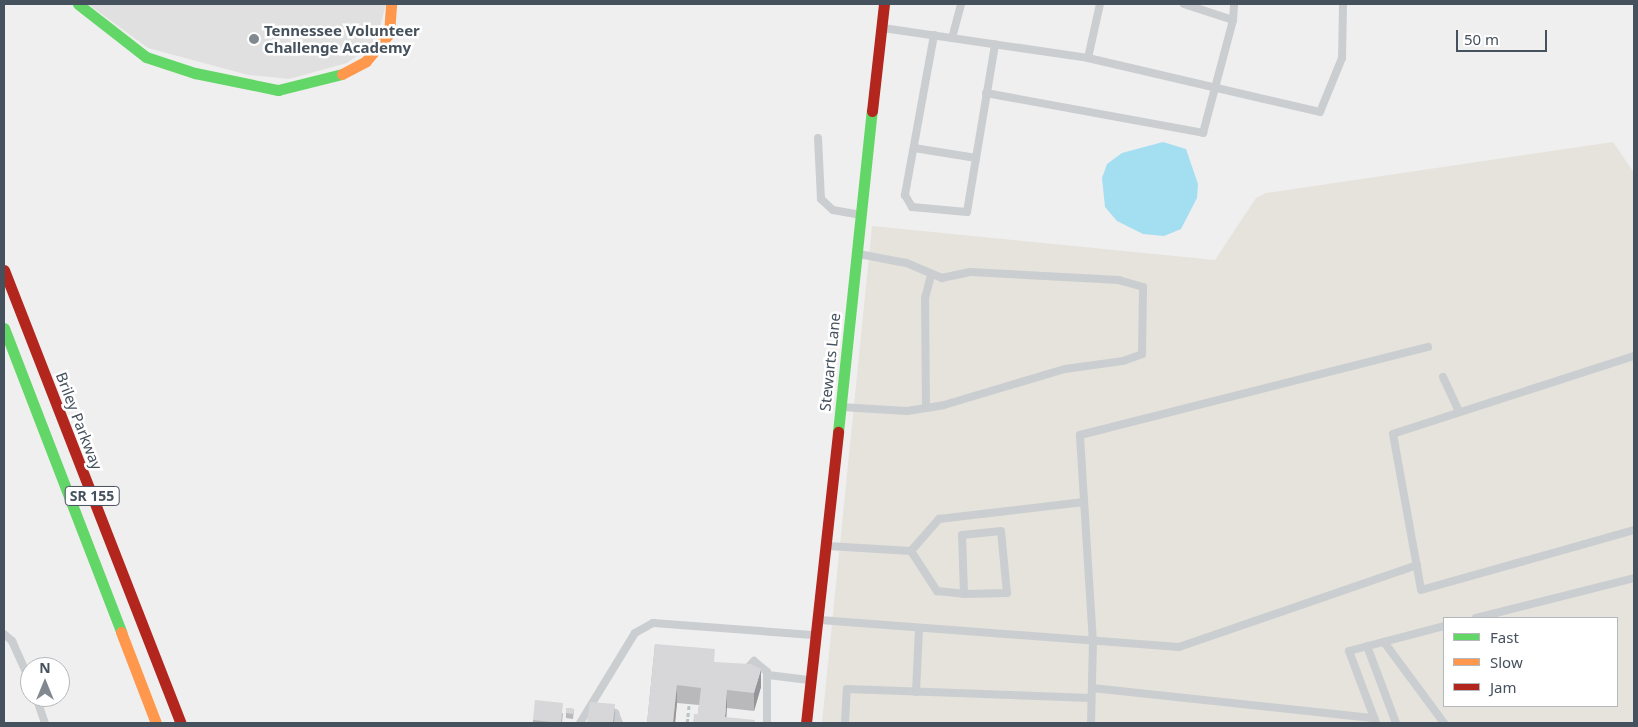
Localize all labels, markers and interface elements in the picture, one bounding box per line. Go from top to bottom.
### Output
scale bar [1458,20,1549,52]
place label: Tennessee Volunteer Challenge Academy [264,21,420,56]
text: 50 m [1464,29,1499,49]
marker: Tennessee Volunteer Challenge Academy [248,33,260,45]
street label: Stewarts Lane [816,312,844,412]
street label: Briley Parkway [52,370,106,472]
road number: SR 155 [64,484,120,508]
legend [1443,617,1618,707]
text: Fast [1490,627,1519,647]
text: Slow [1490,652,1523,672]
north arrow [20,657,70,707]
text: N [39,658,51,677]
text: Jam [1490,677,1517,697]

